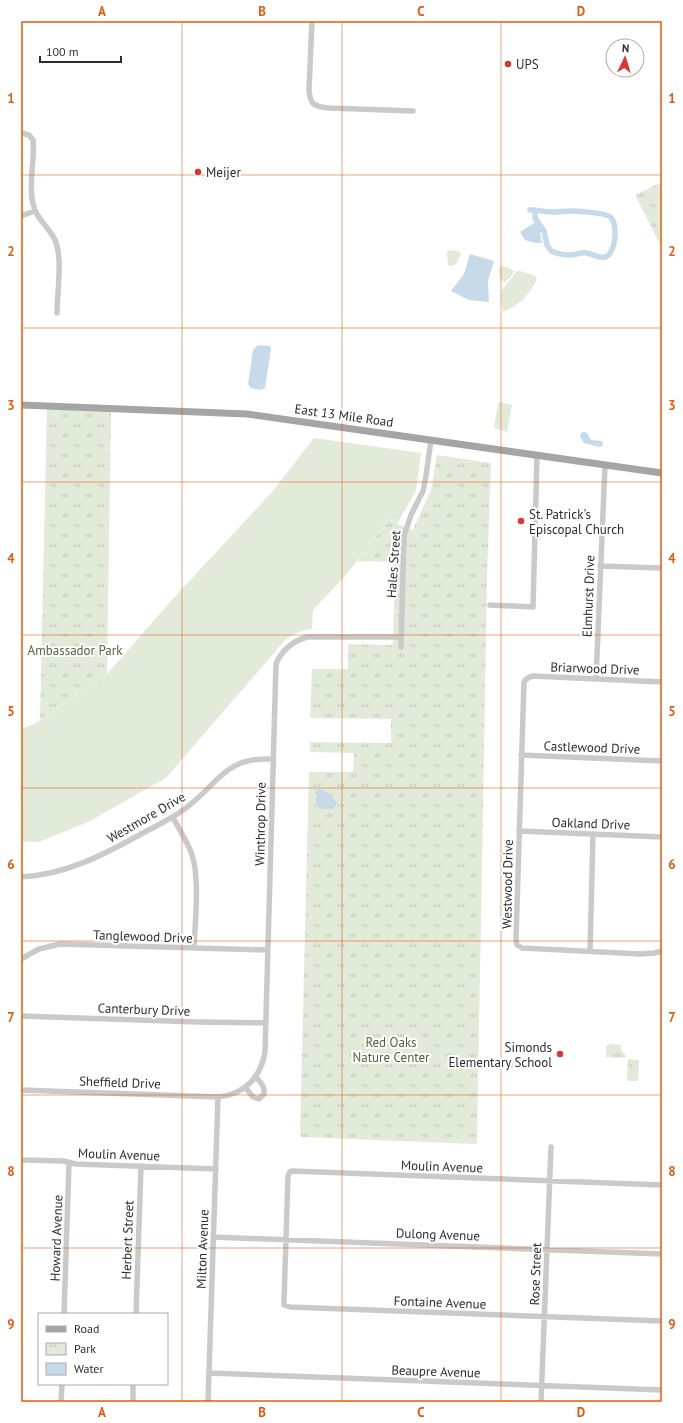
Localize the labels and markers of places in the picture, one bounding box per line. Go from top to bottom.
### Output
place label: UPS [516,56,539,73]
marker: UPS [503,59,513,69]
place label: Meijer [206,164,241,181]
marker: Meijer [193,167,203,177]
place label: St. Patrick's Episcopal Church [529,506,624,538]
marker: St. Patrick's Episcopal Church [516,516,526,526]
place label: Simonds Elementary School [448,1039,552,1071]
marker: Simonds Elementary School [555,1049,565,1059]

